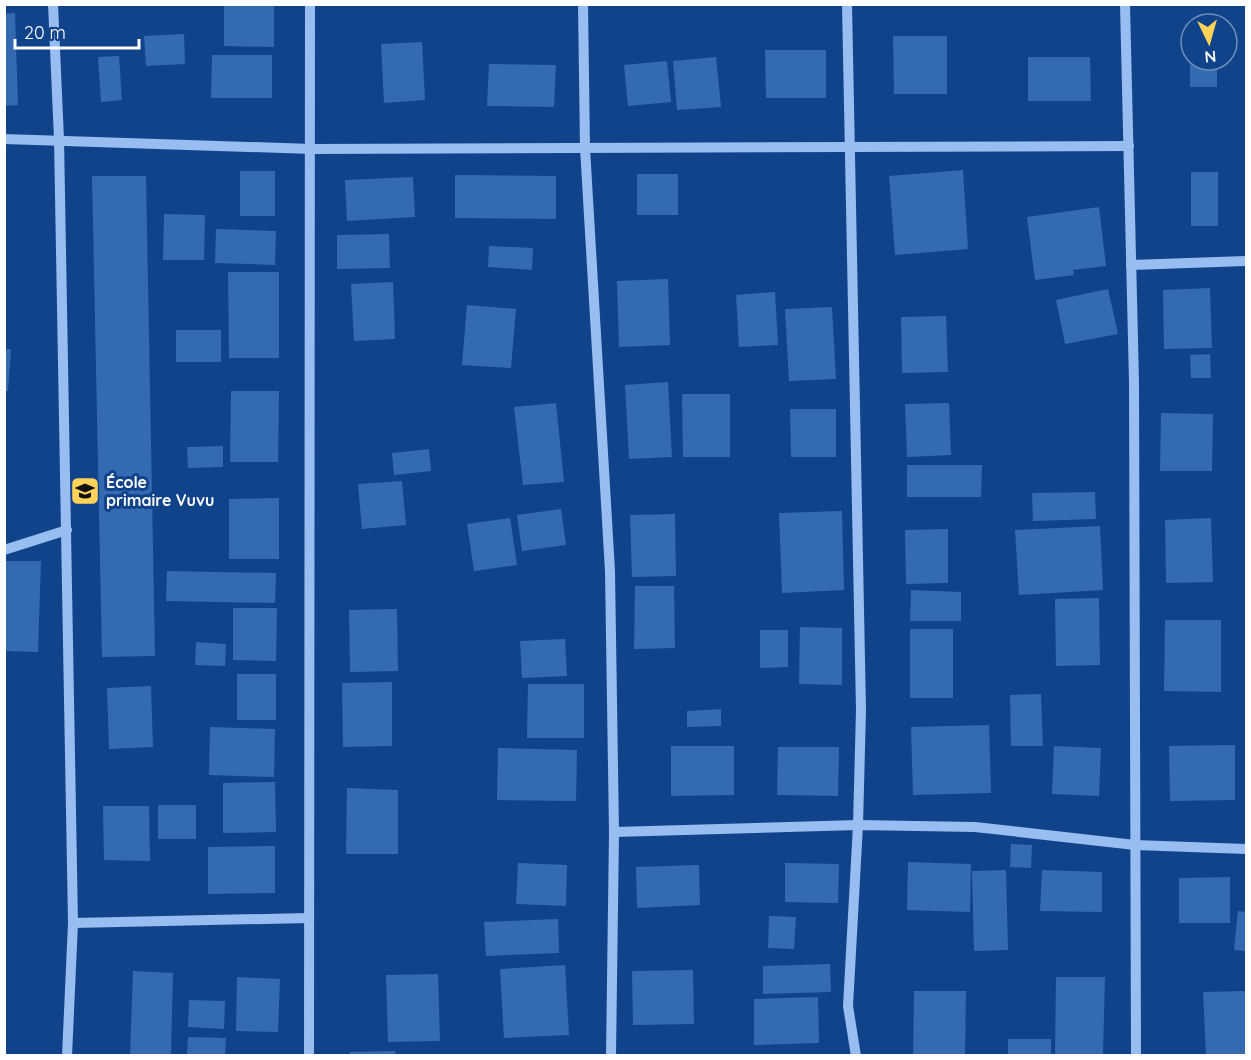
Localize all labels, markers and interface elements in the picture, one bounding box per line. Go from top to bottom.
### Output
scale bar [15,12,140,50]
north arrow [1179,12,1239,72]
text: 20 m [24,21,66,44]
text: N [1204,46,1217,67]
place label: École primaire Vuvu [106,472,214,510]
school or university icon: École primaire Vuvu [69,475,101,507]

